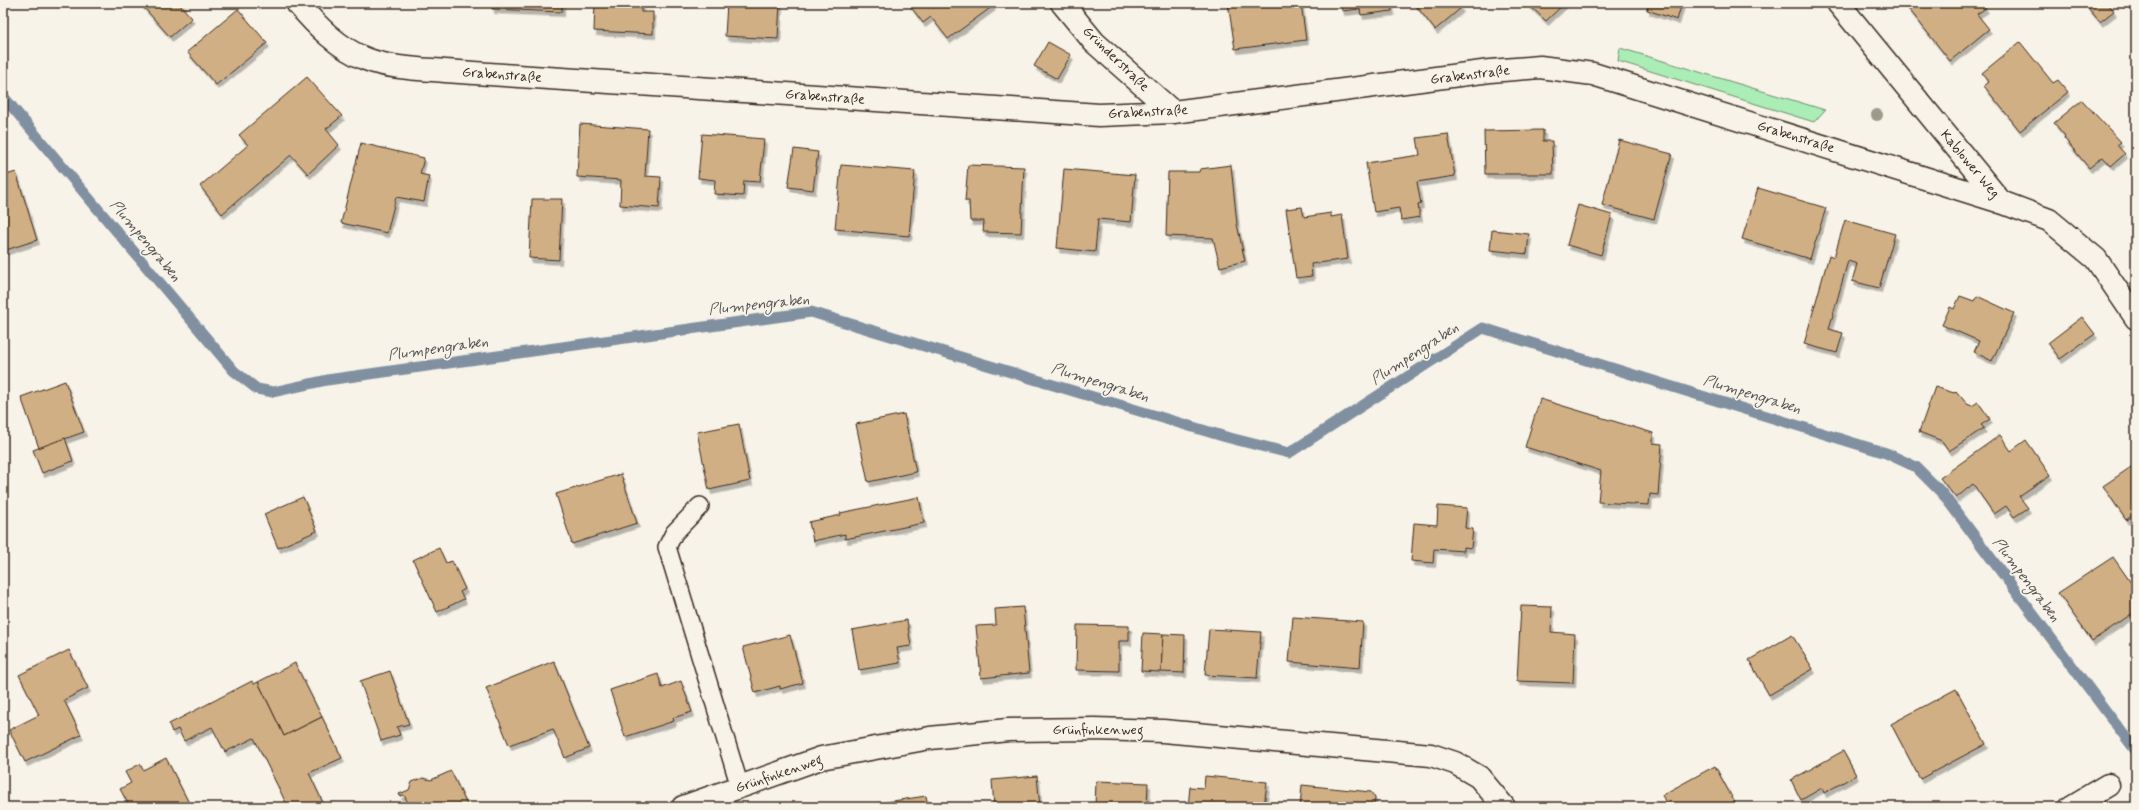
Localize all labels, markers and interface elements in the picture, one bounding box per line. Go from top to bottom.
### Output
street label: Gründerstraße [1079,22,1153,96]
street label: Grabenstraße [1429,61,1511,89]
street label: Grabenstraße [461,63,543,87]
street label: Grabenstraße [784,85,866,109]
street label: Grabenstraße [1108,101,1189,123]
street label: Grabenstraße [1755,117,1837,157]
street label: Kablower Weg [1936,126,2004,202]
water label: Plumpengraben [104,196,185,287]
water label: Plumpengraben [708,290,811,321]
water label: Plumpengraben [1367,318,1464,391]
water label: Plumpengraben [386,332,490,367]
water label: Plumpengraben [1048,359,1152,408]
water label: Plumpengraben [1700,371,1804,420]
water label: Plumpengraben [1987,534,2065,627]
street label: Grünfinkenweg [1053,721,1143,741]
street label: Grünfinkenweg [733,751,826,799]

